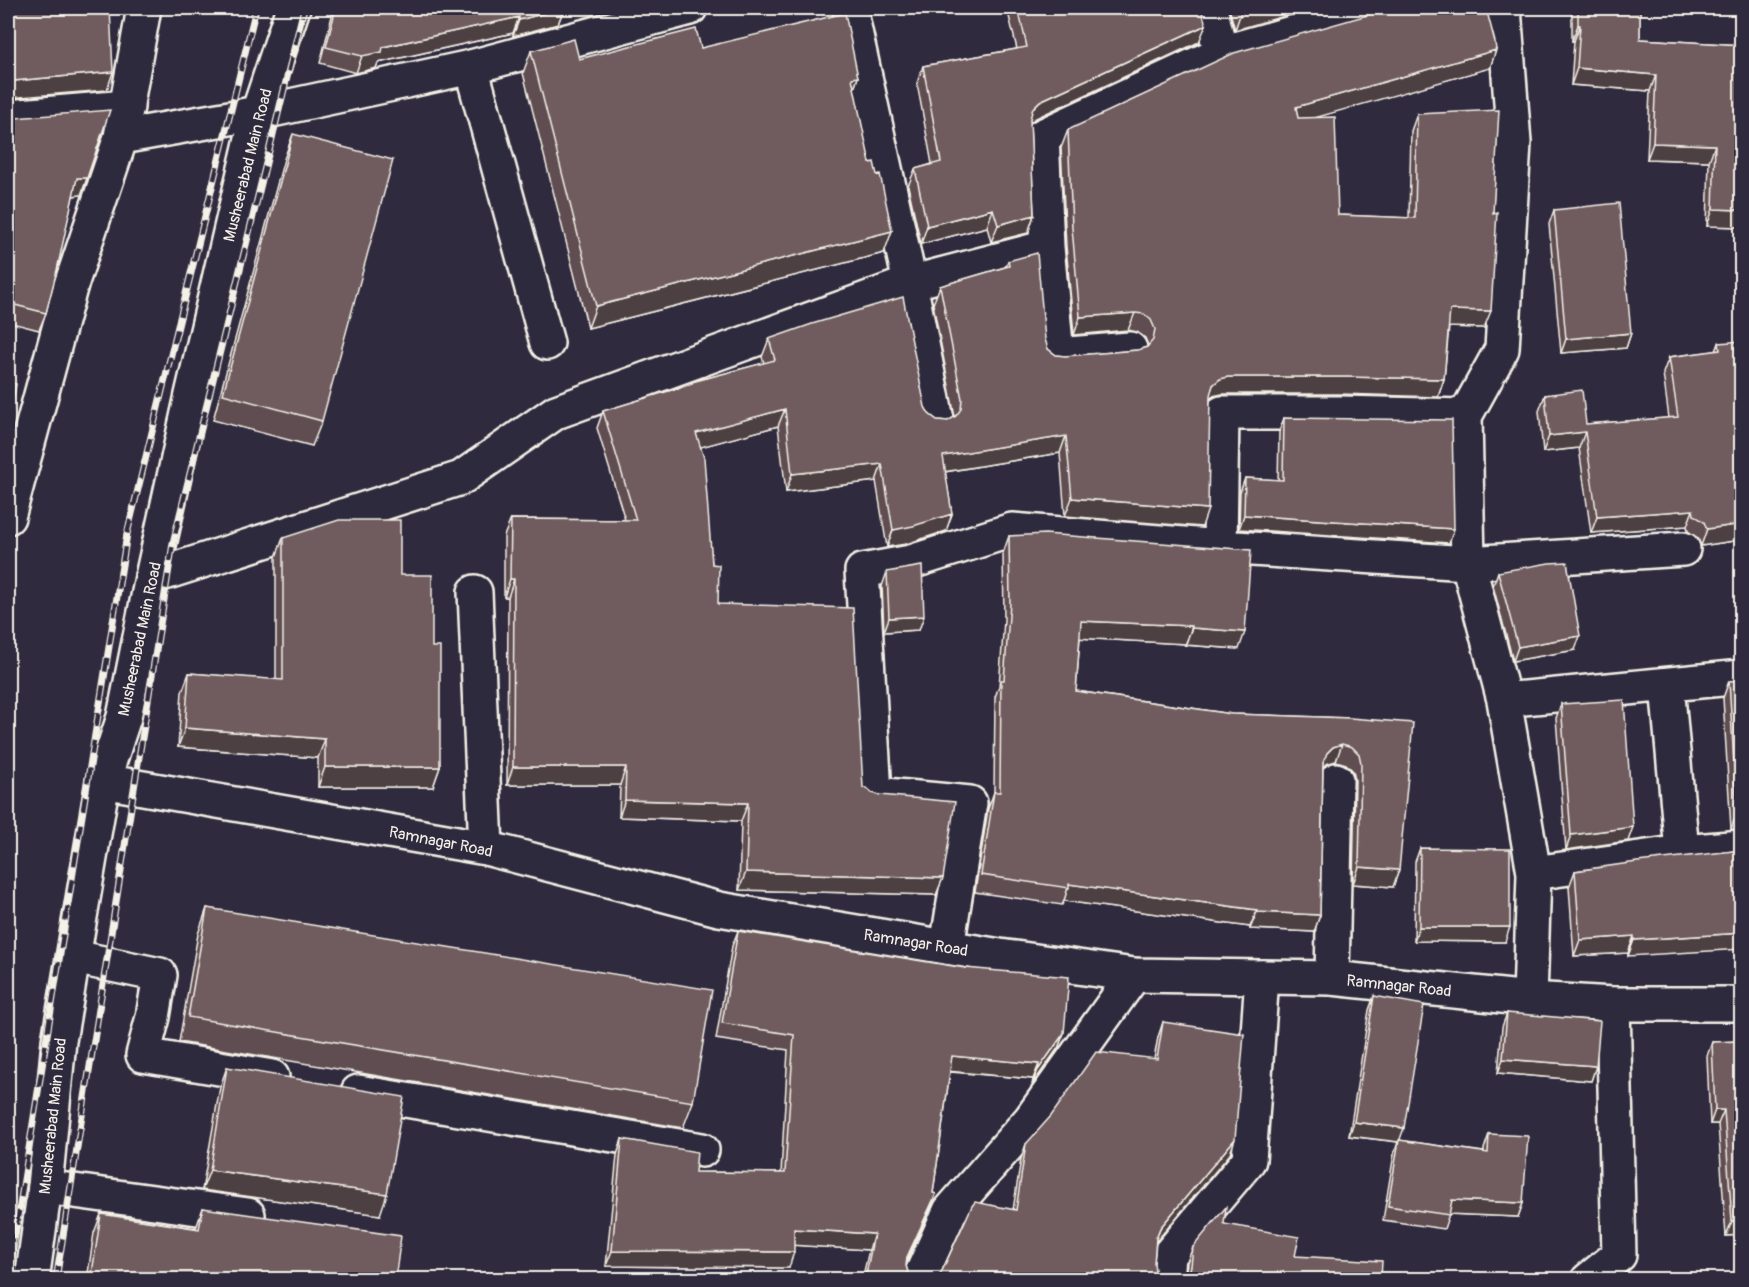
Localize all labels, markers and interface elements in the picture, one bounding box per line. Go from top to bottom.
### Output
street label: Musheerabad Main Road [219,87,277,244]
street label: Musheerabad Main Road [114,560,166,718]
street label: Ramnagar Road [387,822,494,862]
street label: Ramnagar Road [862,925,969,961]
street label: Ramnagar Road [1346,971,1452,1001]
street label: Musheerabad Main Road [35,1037,71,1195]

